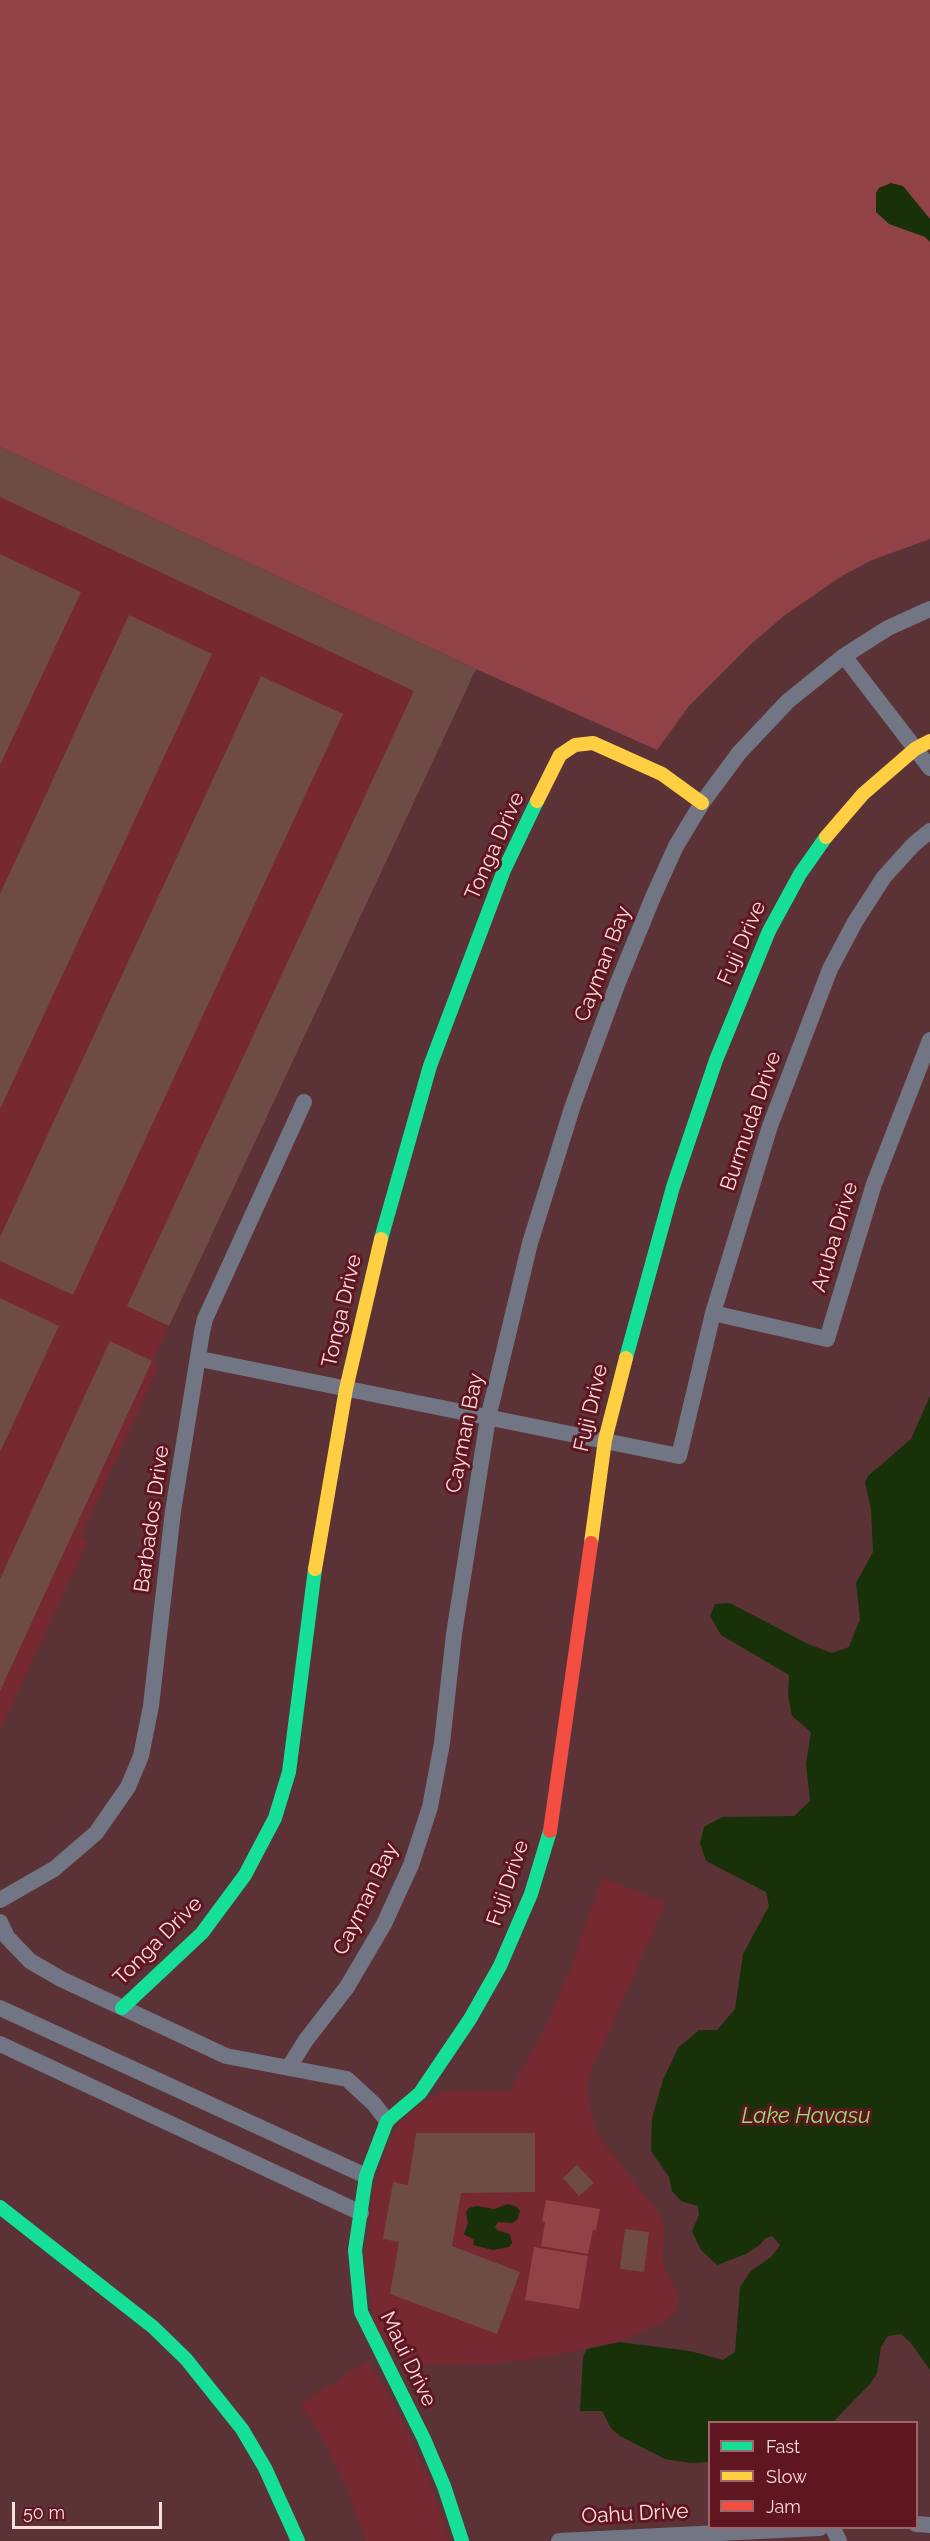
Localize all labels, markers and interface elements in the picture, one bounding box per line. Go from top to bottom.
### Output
street label: Tonga Drive [460,788,530,904]
street label: Fuji Drive [712,897,772,989]
street label: Cayman Bay [569,903,637,1025]
street label: Burmuda Drive [715,1048,787,1194]
street label: Aruba Drive [806,1179,864,1295]
street label: Tonga Drive [317,1252,367,1370]
street label: Fuji Drive [569,1362,613,1454]
street label: Cayman Bay [441,1371,489,1495]
street label: Barbados Drive [129,1444,175,1594]
street label: Fuji Drive [482,1837,534,1929]
street label: Cayman Bay [328,1839,404,1959]
street label: Tonga Drive [108,1891,208,1991]
water label: Lake Havasu [742,2103,870,2129]
street label: Maui Drive [374,2308,442,2410]
legend [708,2421,918,2529]
text: Fast [766,2436,800,2457]
text: Slow [766,2466,807,2487]
scale bar [15,2490,165,2528]
text: Jam [766,2496,801,2517]
street label: Oahu Drive [581,2499,689,2529]
text: 50 m [23,2502,65,2523]

